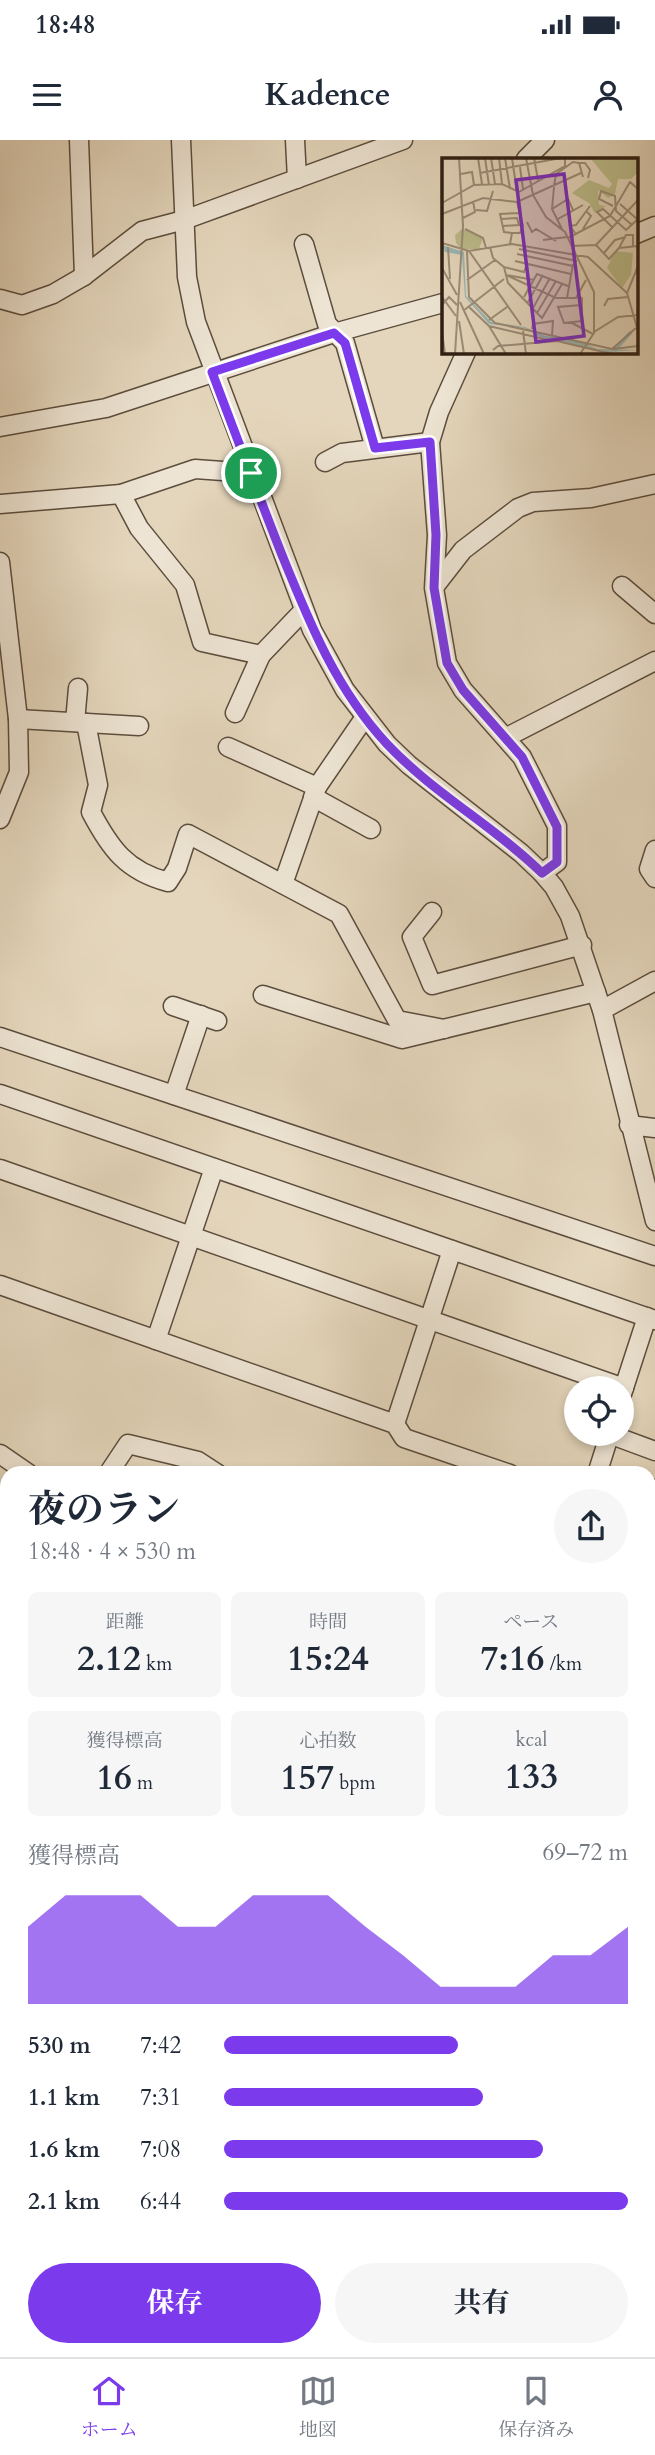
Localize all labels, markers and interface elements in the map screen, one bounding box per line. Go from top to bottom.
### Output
text: 18:48 [35,7,96,42]
text: Kadence [264,73,391,117]
icon: menu [28,76,66,114]
icon: person [589,76,627,114]
inset map [442,158,638,354]
pin [221,443,281,503]
icon: arrive [232,454,270,492]
map controls [564,1376,634,1446]
button: locate [564,1376,634,1446]
text: 夜のラン [28,1484,180,1536]
button: share [554,1489,628,1563]
text: 18:48 · 4 × 530 m [28,1536,196,1567]
text: 距離 [106,1609,144,1635]
text: 時間 [309,1609,347,1635]
text: ペース [503,1609,559,1635]
text: 2.12 [77,1635,141,1683]
text: 15:24 [287,1635,369,1683]
text: 7:16 [481,1635,545,1683]
text: km [141,1651,172,1677]
text: /km [545,1651,582,1677]
text: kcal [515,1727,547,1753]
text: 獲得標高 [87,1728,163,1754]
text: 心拍数 [299,1728,357,1754]
text: 133 [504,1753,558,1801]
text: 16 [96,1754,132,1802]
text: 157 [280,1754,334,1802]
text: m [132,1770,153,1796]
text: bpm [334,1770,376,1796]
text: 69–72 m [543,1837,628,1868]
text: 獲得標高 [28,1840,120,1871]
text: 530 m [28,2030,91,2061]
text: 7:42 [140,2030,181,2061]
text: 1.1 km [28,2082,100,2113]
text: 7:31 [140,2082,181,2113]
text: 1.6 km [28,2134,100,2165]
text: 7:08 [140,2134,181,2165]
text: 2.1 km [28,2186,100,2217]
text: 6:44 [140,2186,181,2217]
button: 保存 [28,2263,321,2343]
button: 共有 [335,2263,628,2343]
tab: ホーム [81,2372,138,2443]
tab: 地図 [299,2372,337,2443]
tab: 保存済み [498,2372,574,2443]

